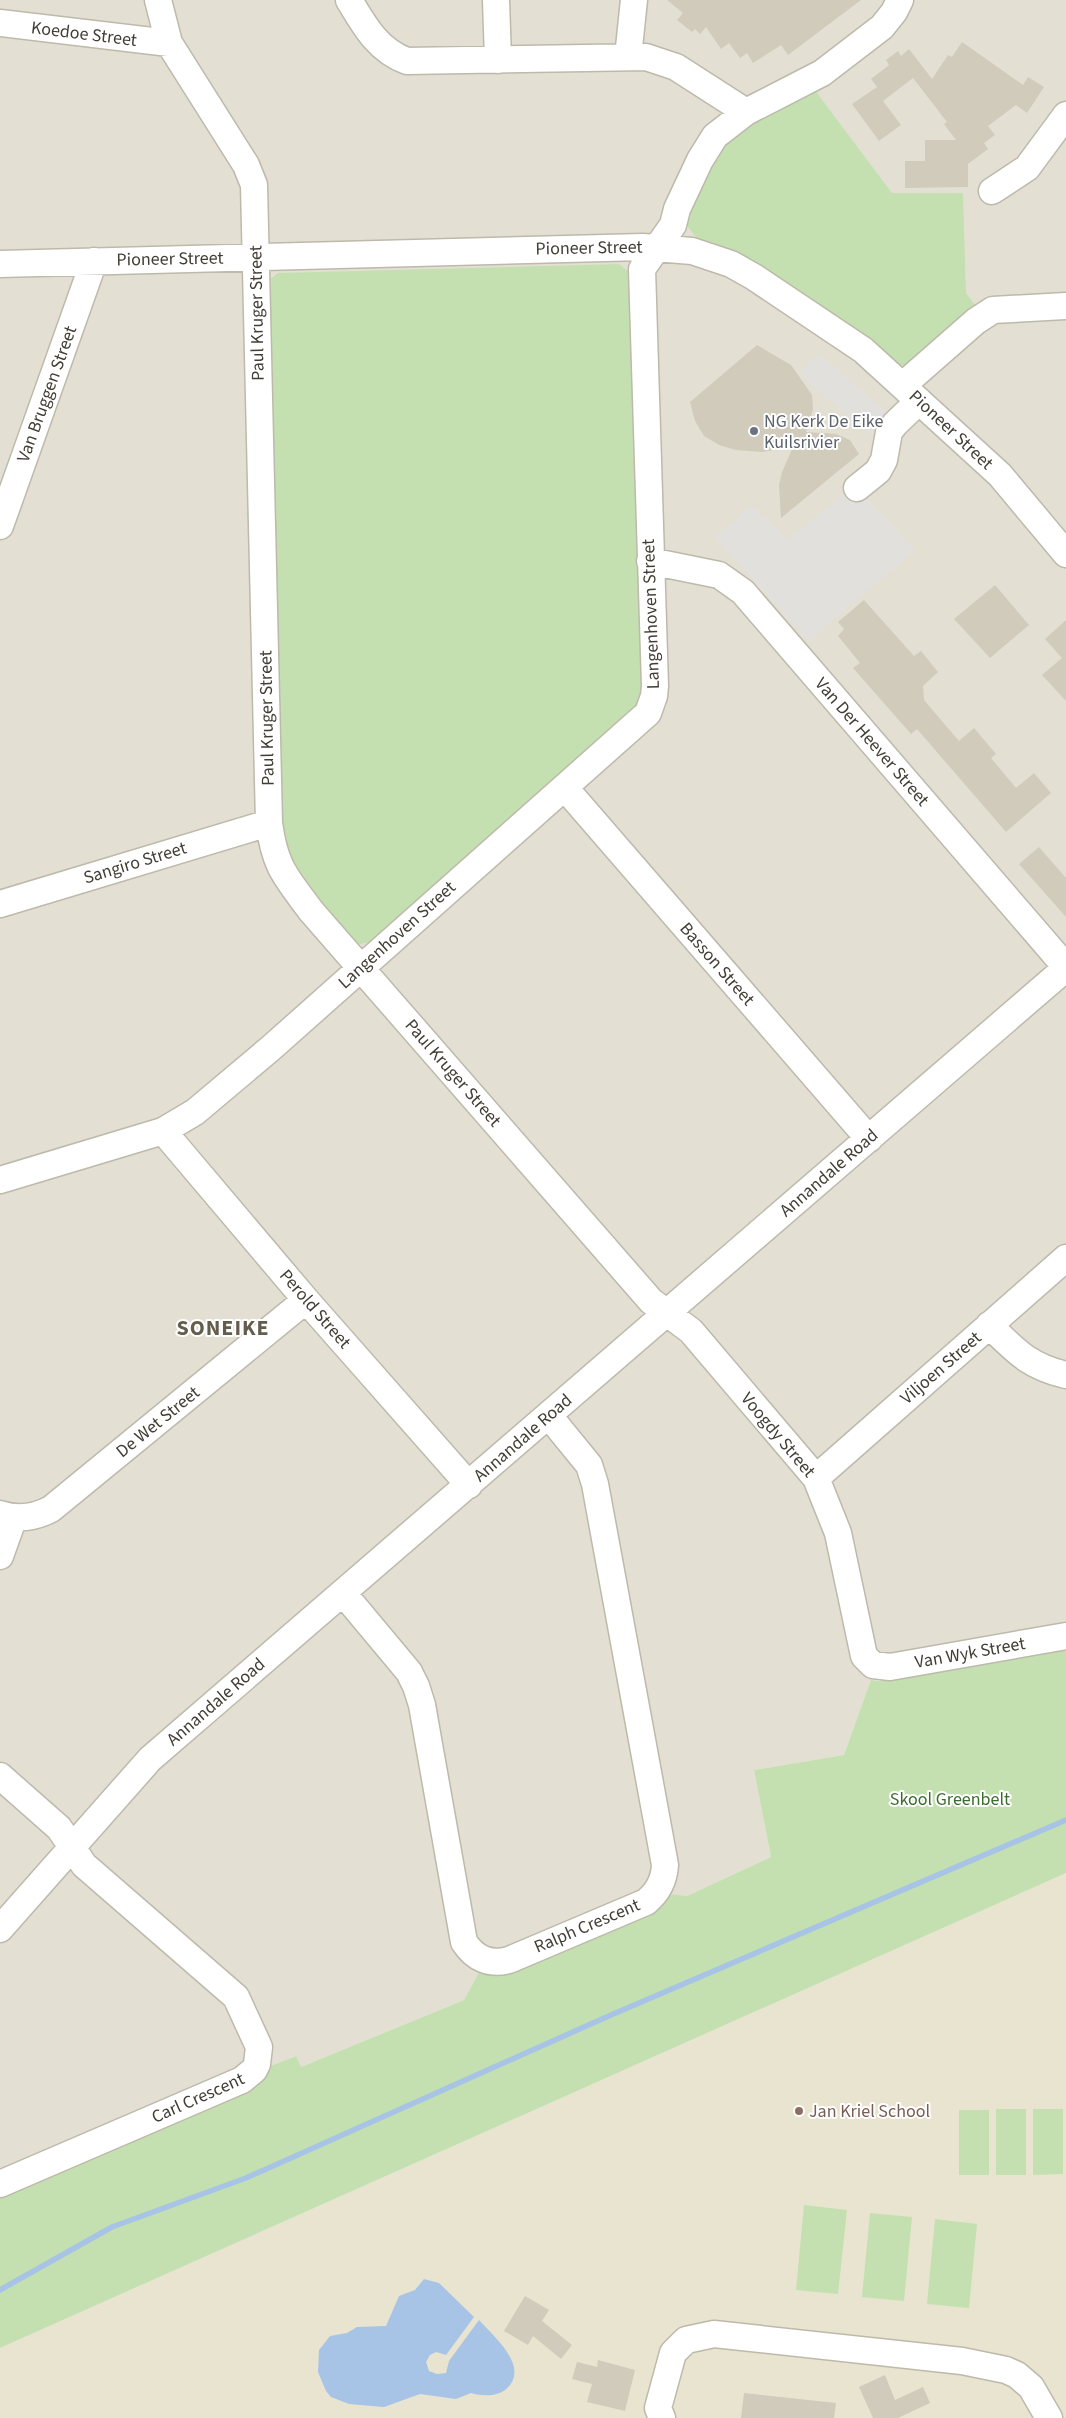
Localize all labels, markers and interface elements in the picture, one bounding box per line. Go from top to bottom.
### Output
street label: Koedoe Street [30,15,138,53]
street label: Pioneer Street [535,235,643,261]
street label: Paul Kruger Street [243,245,271,381]
street label: Pioneer Street [116,246,224,272]
street label: Van Bruggen Street [11,322,83,466]
street label: Pioneer Street [903,384,999,476]
place label: NG Kerk De Eike Kuilsrivier [764,409,883,455]
marker: NG Kerk De Eike Kuilsrivier [748,425,760,437]
street label: Langenhoven Street [636,538,666,690]
street label: Paul Kruger Street [253,650,281,786]
street label: Van Der Heever Street [809,672,935,812]
street label: Sangiro Street [80,835,190,891]
street label: Langenhoven Street [333,875,461,995]
street label: Basson Street [674,917,760,1011]
street label: Paul Kruger Street [399,1014,507,1132]
street label: Annandale Road [774,1123,884,1223]
street label: Perold Street [273,1264,357,1354]
district label: SONEIKE [176,1312,270,1344]
street label: Viljoen Street [895,1326,987,1410]
street label: De Wet Street [111,1380,205,1464]
street label: Voogdy Street [735,1387,821,1483]
street label: Annandale Road [468,1388,578,1488]
street label: Van Wyk Street [913,1631,1027,1675]
street label: Annandale Road [161,1652,271,1752]
park label: Skool Greenbelt [890,1787,1010,1812]
street label: Ralph Crescent [530,1892,644,1960]
street label: Carl Crescent [148,2066,248,2130]
place label: Jan Kriel School [809,2099,930,2124]
marker: Jan Kriel School [793,2105,805,2117]

